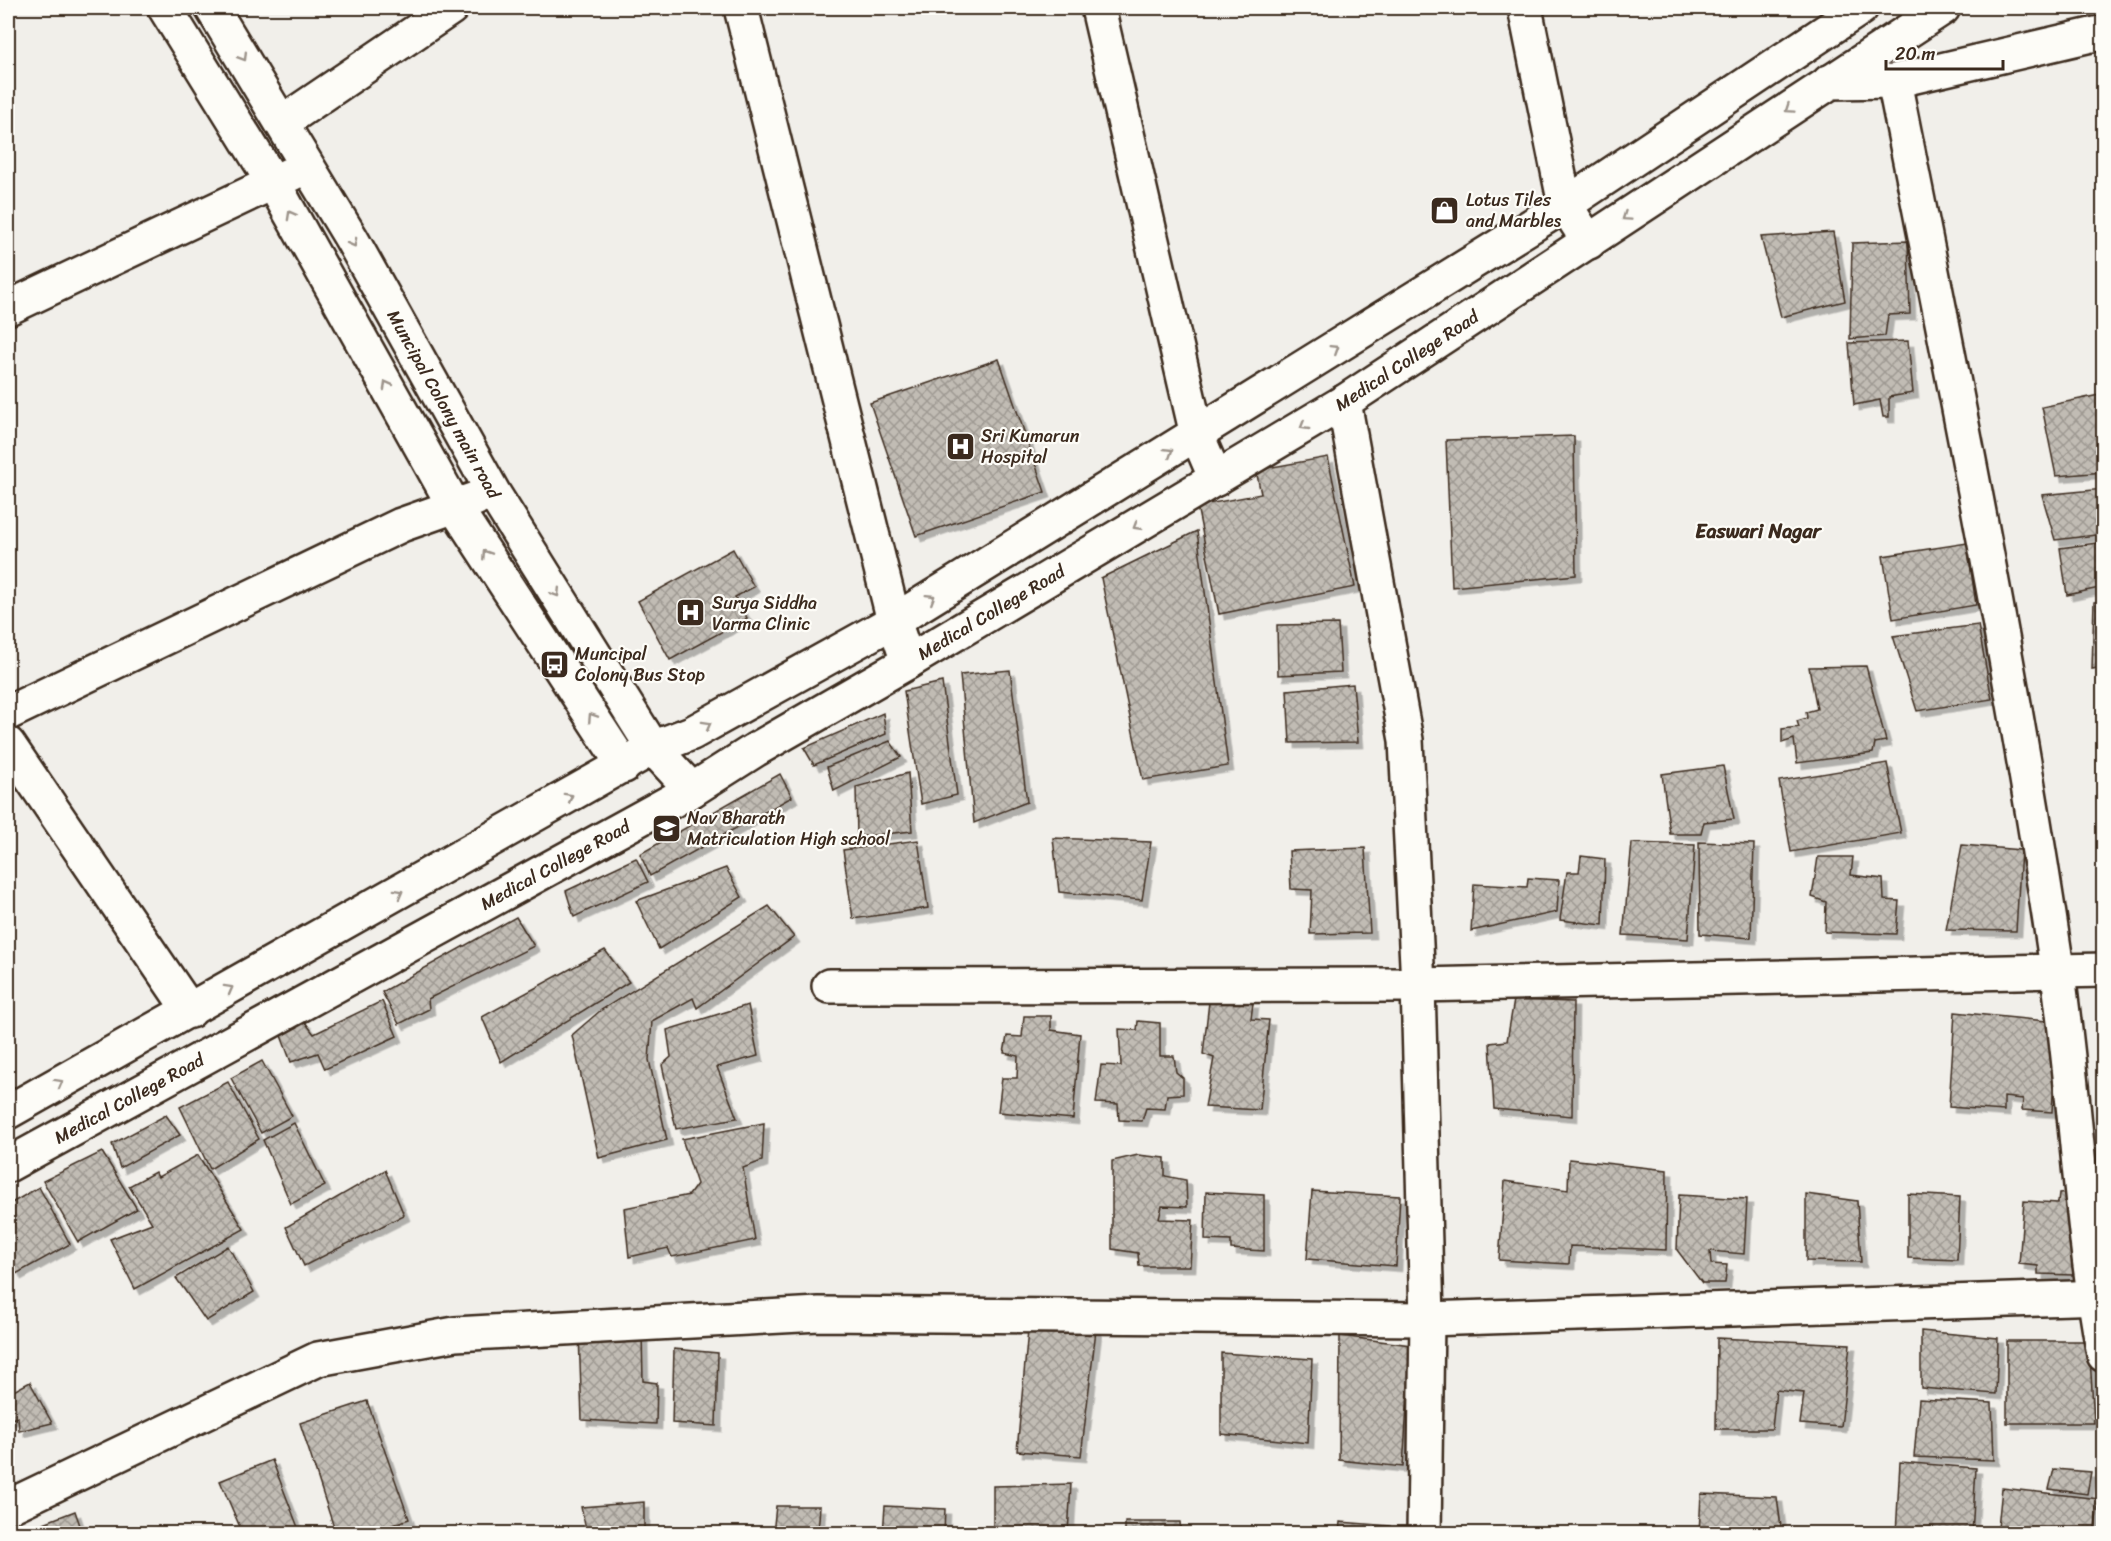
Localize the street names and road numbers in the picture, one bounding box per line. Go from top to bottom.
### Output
street label: Medical College Road [1329,301,1487,420]
street label: Muncipal Colony main road [378,304,510,506]
street label: Medical College Road [911,555,1073,669]
street label: Medical College Road [474,810,638,919]
street label: Medical College Road [48,1044,211,1153]

